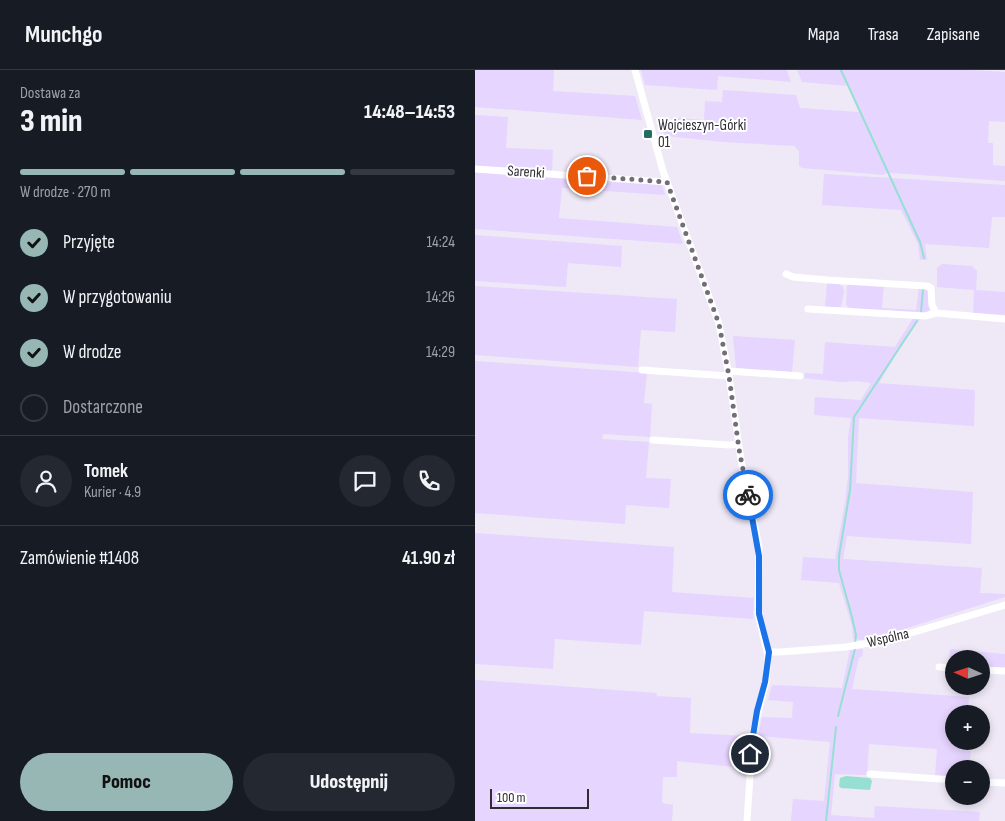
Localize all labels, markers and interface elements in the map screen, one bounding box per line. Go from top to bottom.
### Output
text: Munchgo [25,20,103,49]
text: Mapa [808,24,840,45]
text: Trasa [868,24,899,45]
text: Zapisane [927,24,980,45]
text: Dostawa za [20,84,81,103]
text: 14:48–14:53 [364,101,455,124]
text: 3 min [20,102,82,141]
place label: Wojcieszyn-Górki 01 [658,116,746,152]
marker: Wojcieszyn-Górki 01 [642,128,654,140]
pin [566,155,608,197]
street label: Sarenki [507,161,545,183]
icon: bag [573,162,601,190]
text: W drodze · 270 m [20,183,110,202]
icon: check [20,229,48,257]
text: Przyjęte [63,231,115,254]
text: 14:24 [427,233,455,252]
icon: check [20,284,48,312]
text: W przygotowaniu [63,286,172,309]
text: 14:26 [426,288,455,307]
icon: check [20,339,48,367]
text: W drodze [63,341,121,364]
text: 14:29 [426,343,455,362]
text: Dostarczone [63,396,143,419]
button: person [20,455,72,507]
button: chat [339,455,391,507]
button: phone [403,455,455,507]
text: Tomek [84,460,128,483]
courier [723,470,773,520]
icon: bike [734,481,762,509]
text: Kurier · 4.9 [84,483,141,502]
text: Zamówienie #1408 [20,547,139,570]
text: 41.90 zł [402,547,455,570]
street label: Wspólna [865,624,911,652]
north arrow [945,650,990,695]
map controls [945,650,990,805]
button: + [945,705,990,750]
pin [729,733,771,775]
icon: home [736,740,764,768]
button: Pomoc [20,753,233,811]
button: Udostępnij [243,753,455,811]
button: − [945,760,990,805]
scale bar [490,786,589,809]
text: 100 m [497,789,526,806]

